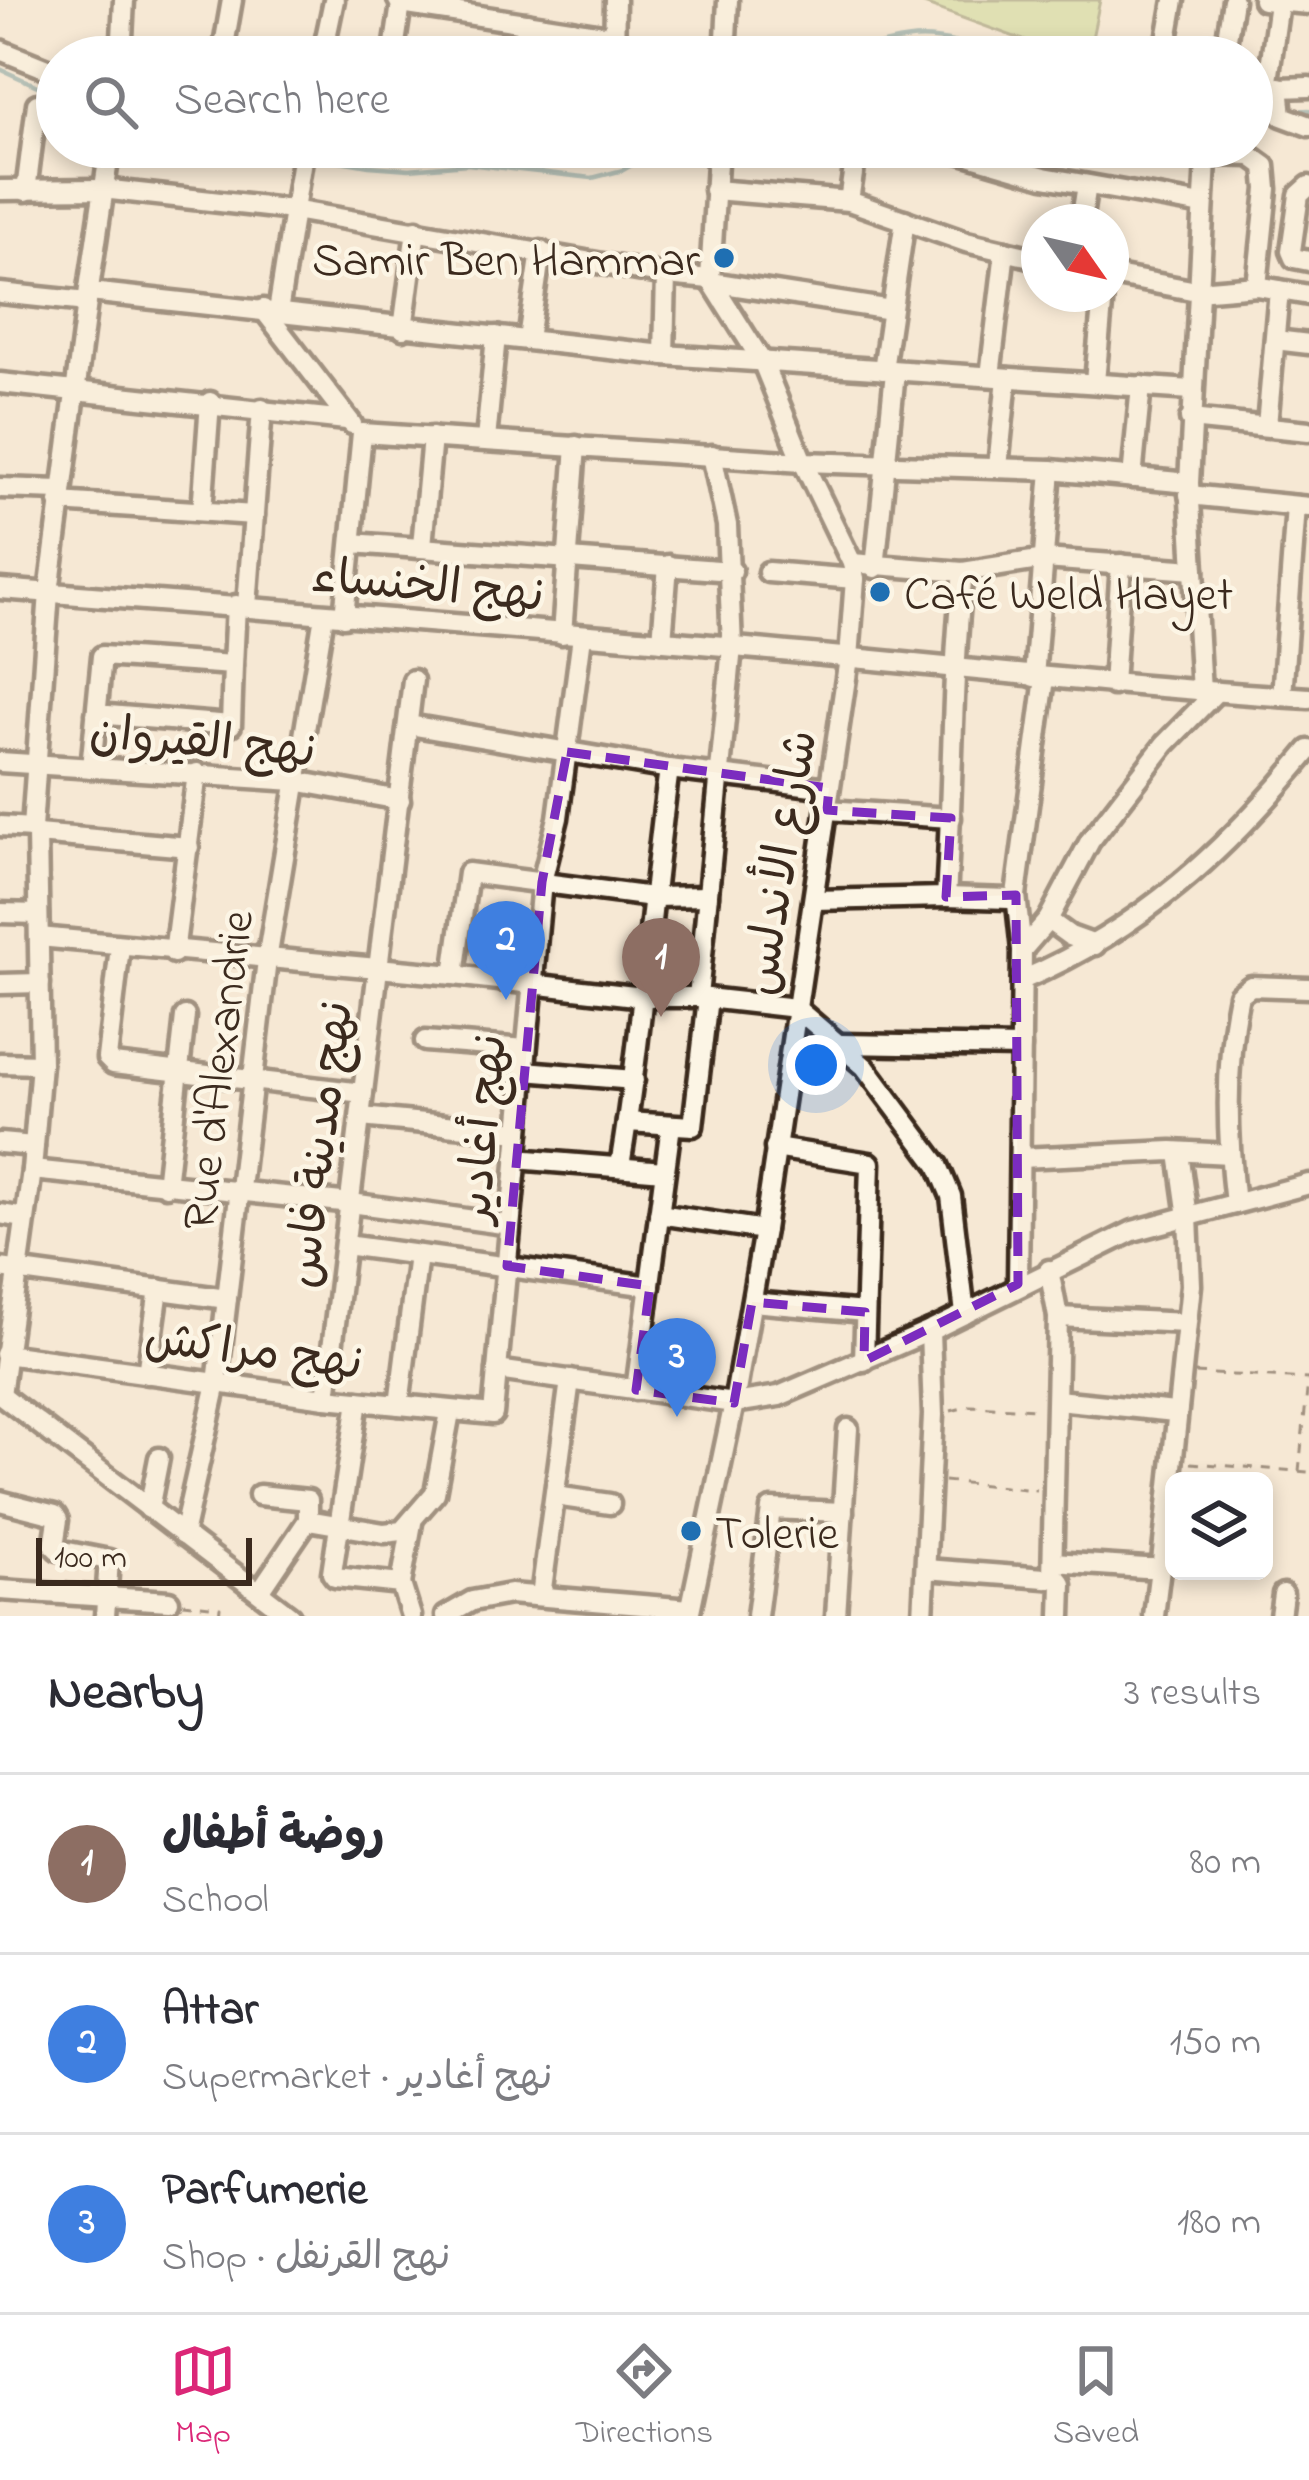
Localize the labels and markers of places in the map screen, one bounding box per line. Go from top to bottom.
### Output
place label: Samir Ben Hammar [312,228,700,298]
marker: Samir Ben Hammar [711,245,737,271]
place label: Café Weld Hayet [904,562,1233,632]
marker: Café Weld Hayet [867,579,893,605]
pin: 2 [467,901,545,1000]
pin: 1 [622,918,700,1017]
pin: 3 [638,1318,716,1417]
place label: Tolerie [715,1501,839,1571]
marker: Tolerie [678,1518,704,1544]

